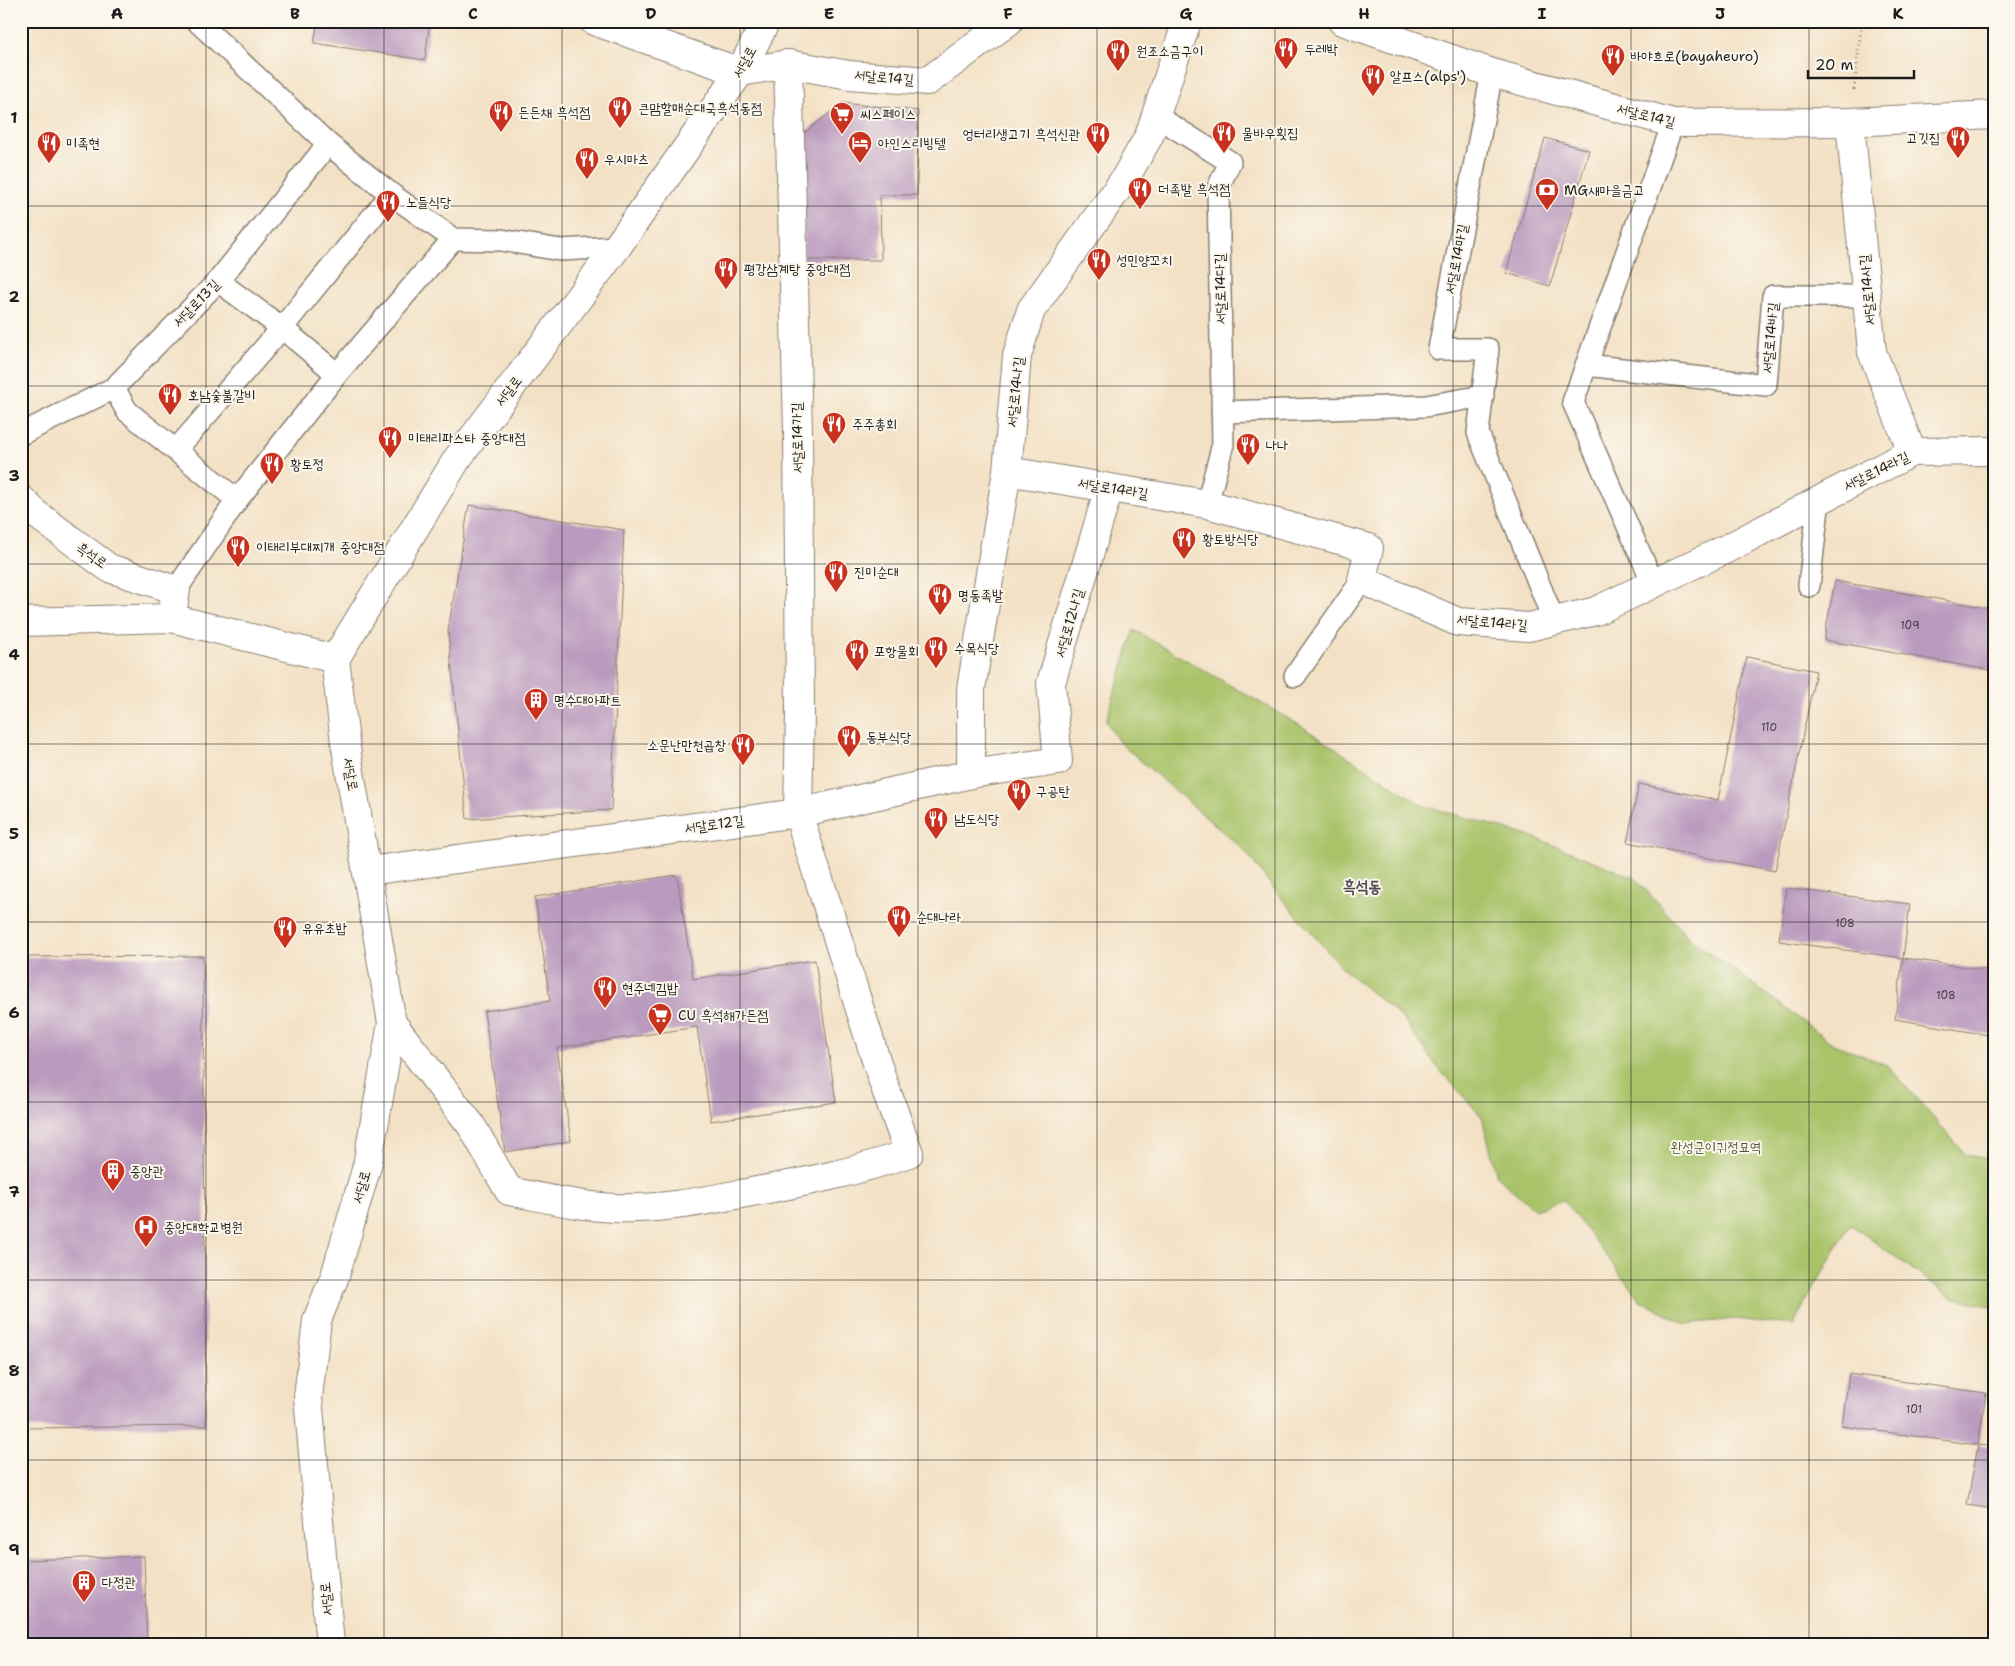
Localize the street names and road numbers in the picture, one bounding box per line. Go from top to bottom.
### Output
street label: 서달로 [728,43,760,81]
street label: 서달로14길 [853,65,915,89]
street label: 서달로14길 [1615,99,1678,131]
street label: 서달로14마길 [1440,222,1472,296]
street label: 서달로14다길 [1210,252,1230,325]
street label: 서달로14사길 [1855,253,1879,326]
street label: 서달로13길 [169,275,224,331]
street label: 서달로14바길 [1758,301,1782,374]
street label: 서달로14나길 [1002,355,1028,428]
street label: 서달로 [491,372,525,410]
street label: 서달로14가길 [787,401,807,474]
street label: 서달로14라길 [1840,447,1913,495]
street label: 서달로14라길 [1076,474,1150,503]
street label: 흑석로 [73,538,111,572]
street label: 서달로12나길 [1051,586,1088,660]
street label: 서달로14라길 [1456,610,1529,634]
street label: 서달로 [339,756,363,792]
street label: 서달로12길 [683,811,746,837]
street label: 서달로 [348,1168,374,1206]
street label: 서달로 [316,1581,336,1617]

